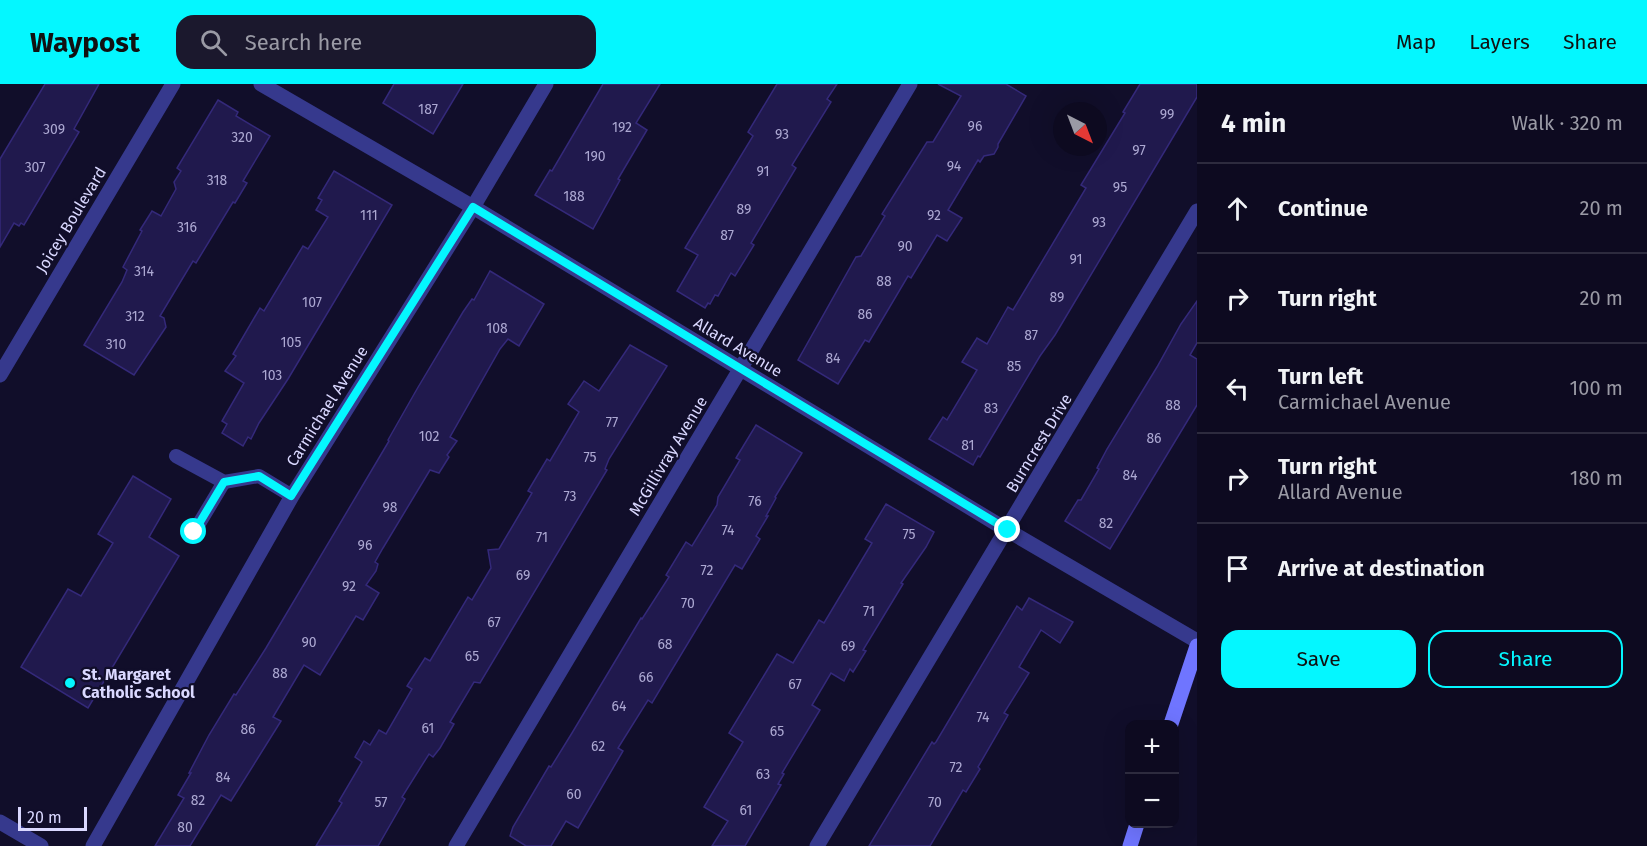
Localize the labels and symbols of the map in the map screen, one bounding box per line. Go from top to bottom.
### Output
house number: 187 [418,101,438,118]
north arrow [1053,102,1107,156]
house number: 99 [1160,106,1174,123]
house number: 96 [968,118,982,135]
house number: 192 [612,119,632,136]
house number: 309 [43,121,65,138]
house number: 93 [775,126,789,143]
house number: 320 [231,129,253,146]
house number: 97 [1132,142,1146,159]
house number: 190 [584,148,606,165]
house number: 94 [947,158,962,175]
house number: 307 [25,159,45,176]
house number: 91 [756,163,770,180]
street label: Joicey Boulevard [32,164,110,276]
house number: 318 [207,172,227,189]
house number: 95 [1113,179,1127,196]
house number: 188 [563,188,585,205]
house number: 89 [737,201,751,218]
house number: 111 [360,207,378,224]
house number: 92 [927,207,941,224]
house number: 93 [1092,214,1106,231]
house number: 316 [177,219,197,236]
house number: 87 [720,227,734,244]
house number: 90 [897,238,913,255]
house number: 91 [1069,251,1083,268]
house number: 314 [134,263,155,280]
house number: 88 [876,273,892,290]
house number: 89 [1050,289,1064,306]
house number: 107 [302,294,322,311]
house number: 86 [857,306,873,323]
house number: 312 [125,308,145,325]
street label: Allard Avenue [690,313,786,381]
house number: 108 [486,320,508,337]
house number: 87 [1024,327,1038,344]
house number: 105 [281,334,301,351]
house number: 310 [106,336,126,353]
street label: Carmichael Avenue [282,342,372,470]
house number: 84 [825,350,841,367]
house number: 85 [1007,358,1021,375]
house number: 103 [262,367,282,384]
street label: Burncrest Drive [1002,390,1076,496]
street label: McGillivray Avenue [625,393,711,519]
house number: 88 [1165,397,1181,414]
house number: 83 [984,400,998,417]
house number: 77 [606,414,618,431]
house number: 102 [419,428,439,445]
house number: 86 [1146,430,1162,447]
house number: 81 [961,437,975,454]
house number: 75 [583,449,597,466]
house number: 84 [1122,467,1138,484]
house number: 73 [563,488,577,505]
house number: 76 [748,493,762,510]
house number: 98 [382,499,398,516]
house number: 82 [1099,515,1113,532]
route end [994,516,1020,542]
route start [180,518,206,544]
house number: 74 [721,522,735,539]
house number: 75 [902,526,916,543]
house number: 71 [536,529,548,546]
house number: 96 [358,537,372,554]
house number: 72 [701,562,714,579]
house number: 69 [516,567,530,584]
house number: 92 [342,578,356,595]
house number: 70 [681,595,695,612]
house number: 71 [863,603,875,620]
house number: 67 [487,614,501,631]
house number: 90 [301,634,317,651]
house number: 68 [657,636,673,653]
house number: 69 [841,638,855,655]
house number: 65 [465,648,479,665]
place label: St. Margaret Catholic School [82,665,195,702]
house number: 88 [272,665,288,682]
house number: 66 [639,669,653,686]
marker: St. Margaret Catholic School [63,676,77,690]
house number: 67 [788,676,802,693]
house number: 64 [612,698,627,715]
house number: 74 [976,709,990,726]
house number: 61 [422,720,434,737]
house number: 86 [240,721,256,738]
house number: 65 [770,723,784,740]
house number: 62 [591,738,605,755]
house number: 72 [950,759,963,776]
house number: 63 [756,766,770,783]
house number: 84 [215,769,231,786]
house number: 60 [566,786,582,803]
house number: 82 [191,792,205,809]
house number: 57 [375,794,387,811]
house number: 70 [928,794,942,811]
house number: 61 [740,802,752,819]
scale bar [18,804,87,832]
house number: 80 [177,819,193,836]

